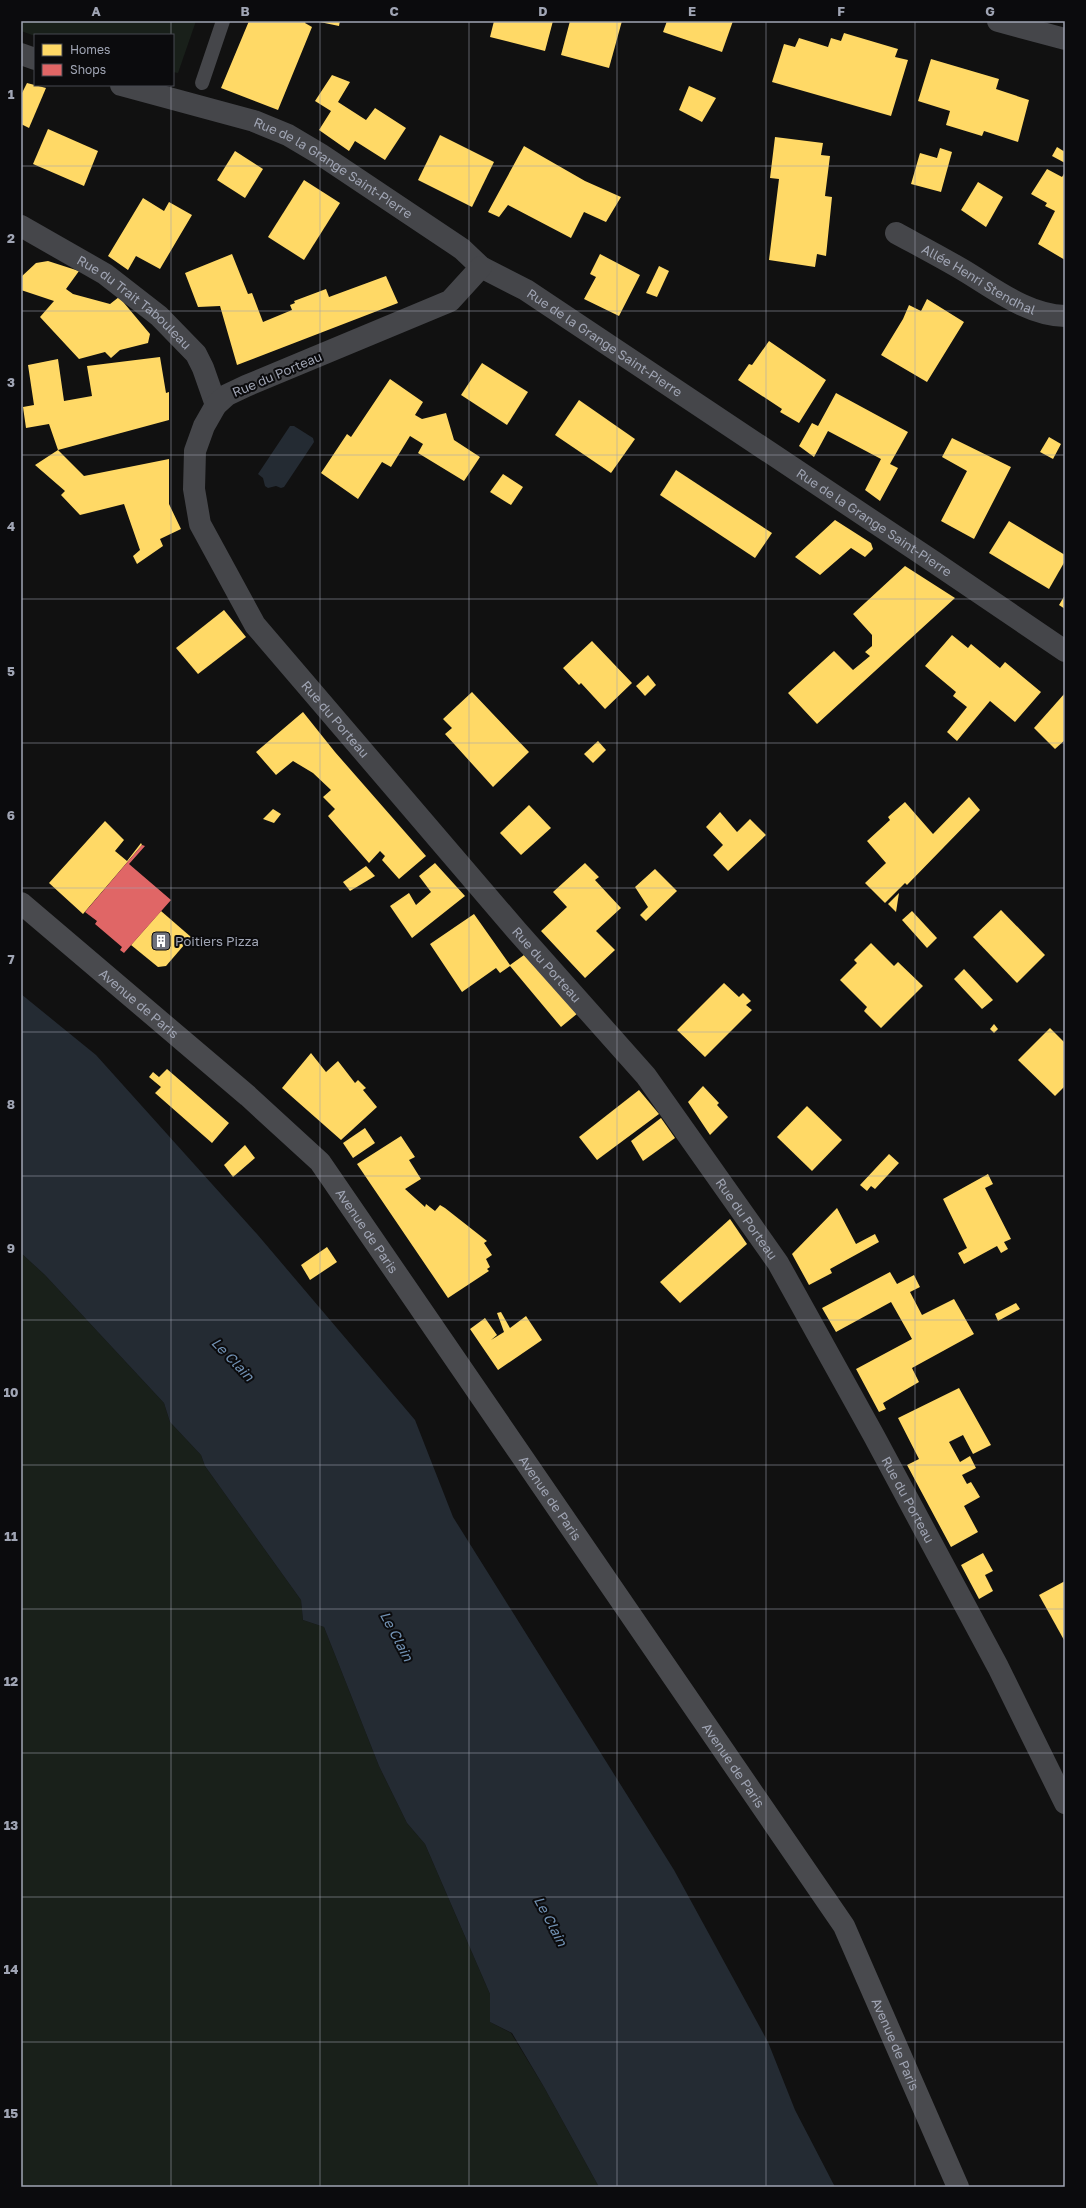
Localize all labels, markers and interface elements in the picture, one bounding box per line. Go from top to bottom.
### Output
text: A [91,3,101,19]
text: B [240,3,250,19]
text: C [389,3,399,19]
text: D [538,3,548,19]
text: E [688,3,696,19]
text: F [837,3,845,19]
text: G [985,3,995,19]
legend [34,34,174,86]
text: Homes [70,42,110,57]
text: Shops [70,62,106,77]
text: 1 [8,86,15,102]
street label: Rue de la Grange Saint-Pierre [252,114,416,222]
text: 2 [7,230,15,246]
street label: Allée Henri Stendhal [919,241,1038,318]
street label: Rue du Trait Tabouleau [74,252,195,352]
street label: Rue de la Grange Saint-Pierre [524,285,685,400]
street label: Rue du Porteau [230,348,324,400]
text: 3 [7,374,15,390]
street label: Rue de la Grange Saint-Pierre [794,465,955,580]
text: 4 [7,518,15,534]
text: 5 [7,663,15,679]
street label: Rue du Porteau [298,677,373,761]
text: 6 [7,807,15,823]
street label: Rue du Porteau [509,923,585,1006]
building icon: Poitiers Pizza [150,930,172,952]
place label: Poitiers Pizza [175,933,259,949]
text: 7 [7,951,15,967]
street label: Avenue de Paris [96,965,182,1042]
text: 8 [7,1096,15,1112]
street label: Rue du Porteau [713,1175,781,1263]
street label: Avenue de Paris [333,1185,402,1276]
text: 9 [7,1240,15,1256]
water label: Le Clain [208,1334,259,1385]
text: 10 [3,1384,19,1400]
street label: Avenue de Paris [516,1453,585,1543]
street label: Rue du Porteau [878,1454,938,1546]
text: 11 [4,1528,18,1544]
water label: Le Clain [377,1608,418,1665]
text: 12 [4,1673,18,1689]
street label: Avenue de Paris [699,1720,768,1811]
text: 13 [4,1817,18,1833]
water label: Le Clain [531,1893,572,1950]
text: 14 [4,1961,18,1977]
street label: Avenue de Paris [868,1996,923,2093]
text: 15 [4,2105,18,2121]

